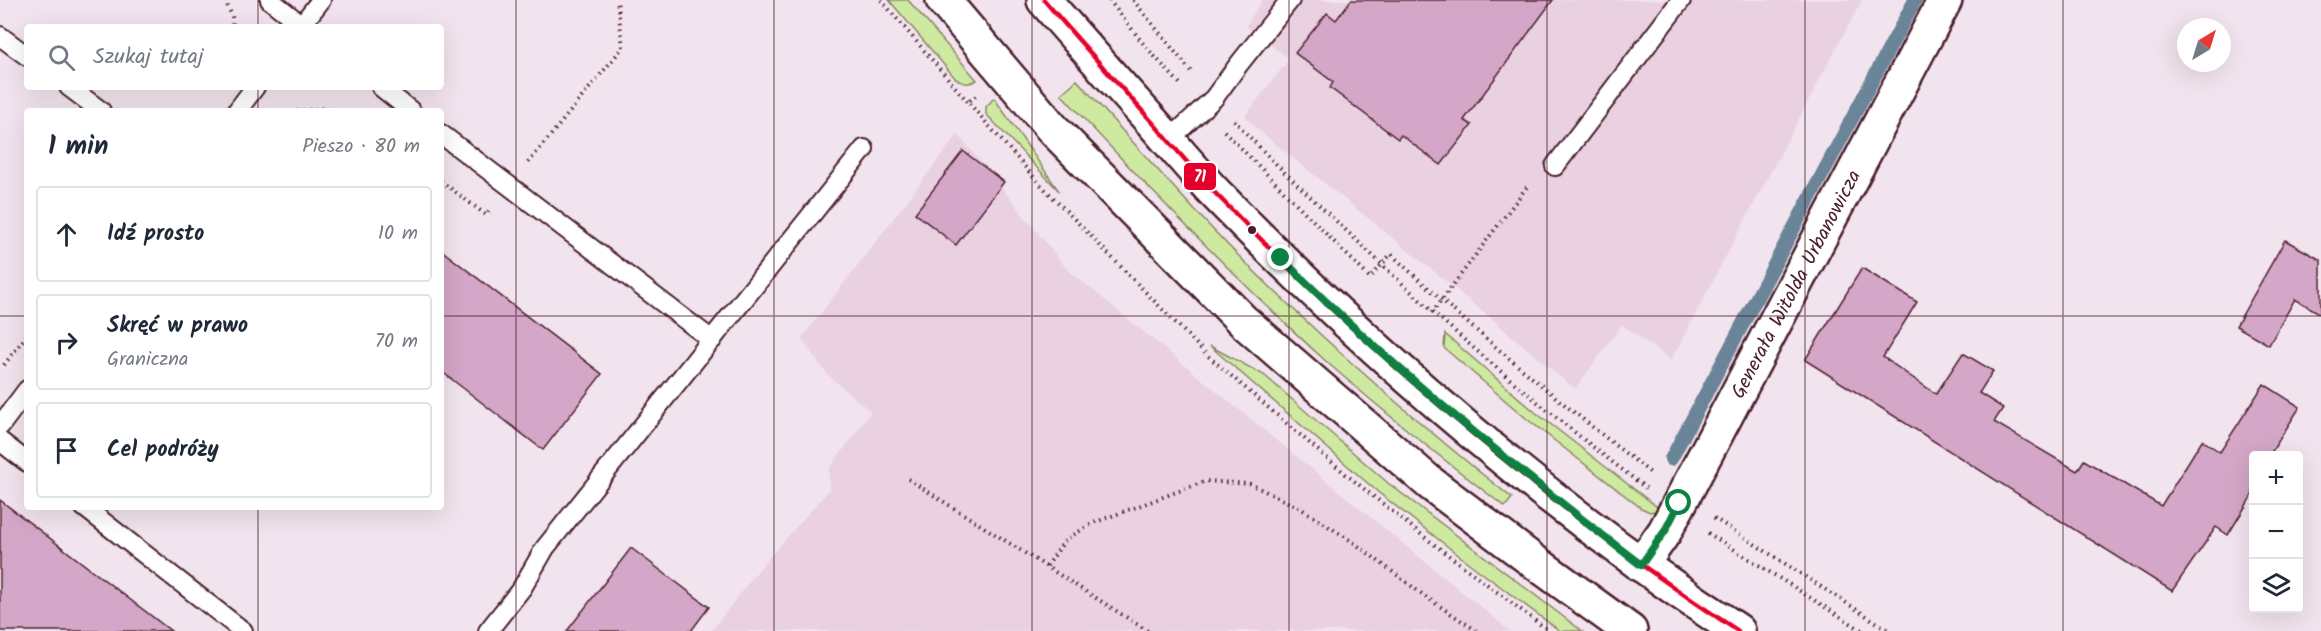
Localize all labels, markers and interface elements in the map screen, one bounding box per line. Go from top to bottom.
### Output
north arrow [2177,18,2231,72]
search box [24,24,444,90]
text: Szukaj tutaj [93,40,204,75]
icon: search [45,41,78,74]
text: 1 min [48,126,108,168]
text: Pieszo · 80 m [302,131,420,163]
line badge: 71 [1183,162,1217,191]
text: 71 [1194,165,1206,190]
street label: Generała Witolda Urbanowicza [1724,165,1871,405]
text: Idź prosto [107,217,204,252]
icon: ahead [50,218,83,251]
text: 10 m [378,218,418,250]
unlabelled marker [1246,224,1258,236]
route end [1267,244,1293,270]
text: Skręć w prawo [107,309,248,344]
icon: right [50,326,83,359]
text: 70 m [375,326,418,358]
text: Graniczna [107,344,188,376]
text: Cel podróży [107,433,219,468]
icon: arrive [50,434,83,467]
map controls [2249,451,2303,613]
button: + [2249,451,2303,505]
route start [1665,489,1691,515]
button: − [2249,505,2303,559]
button: layers [2249,559,2303,613]

